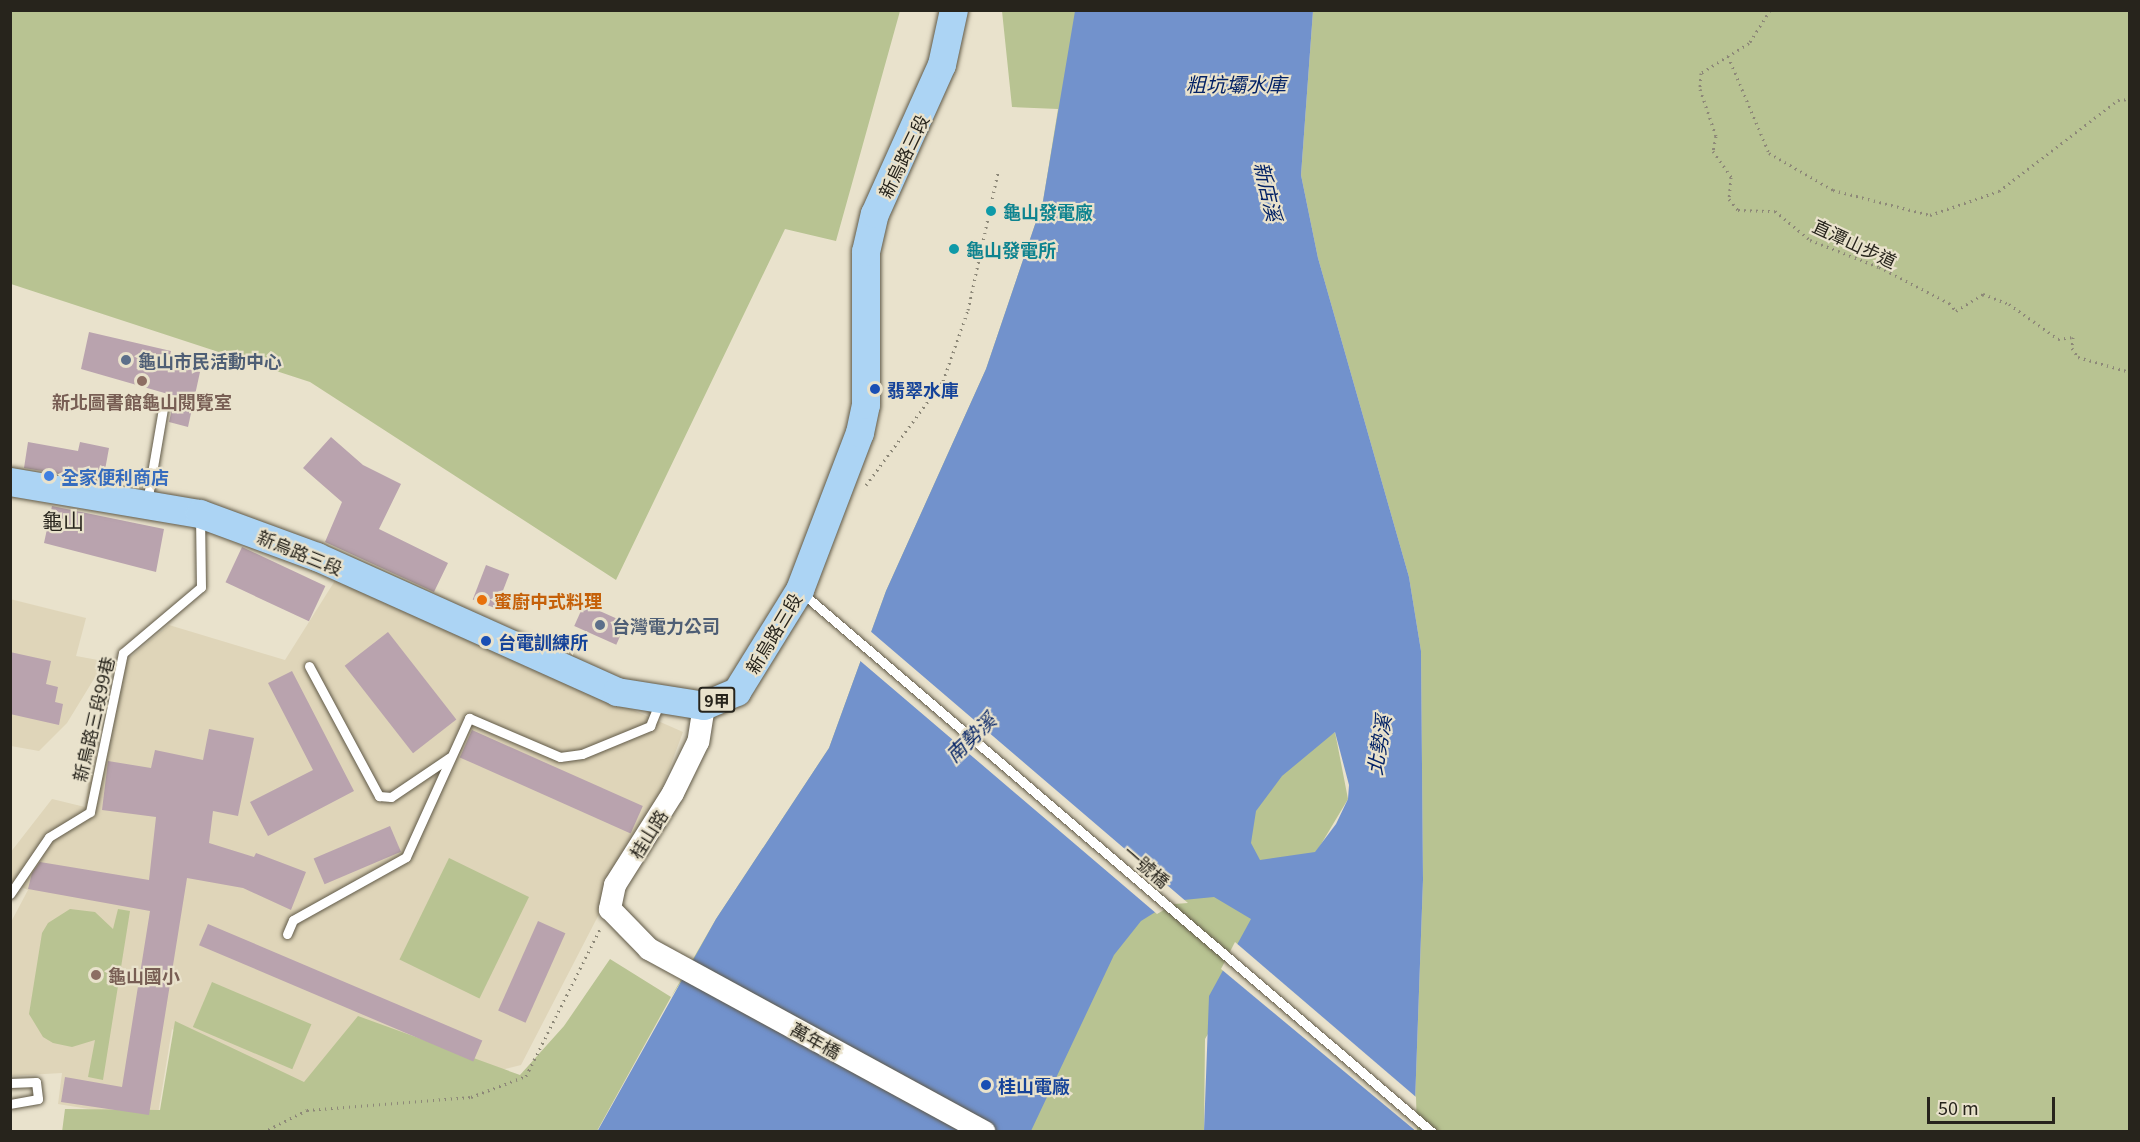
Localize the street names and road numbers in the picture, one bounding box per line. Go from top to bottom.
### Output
street label: 新烏路三段 [874,111,932,201]
street label: 直潭山步道 [1810,214,1900,272]
street label: 新烏路三段 [254,525,346,579]
street label: 新烏路三段 [741,589,805,677]
street label: 新烏路三段99巷 [68,654,118,784]
road number: 9甲 [698,687,736,713]
street label: 桂山路 [625,805,671,863]
street label: 一號橋 [1120,840,1174,892]
street label: 萬年橋 [787,1017,845,1063]

